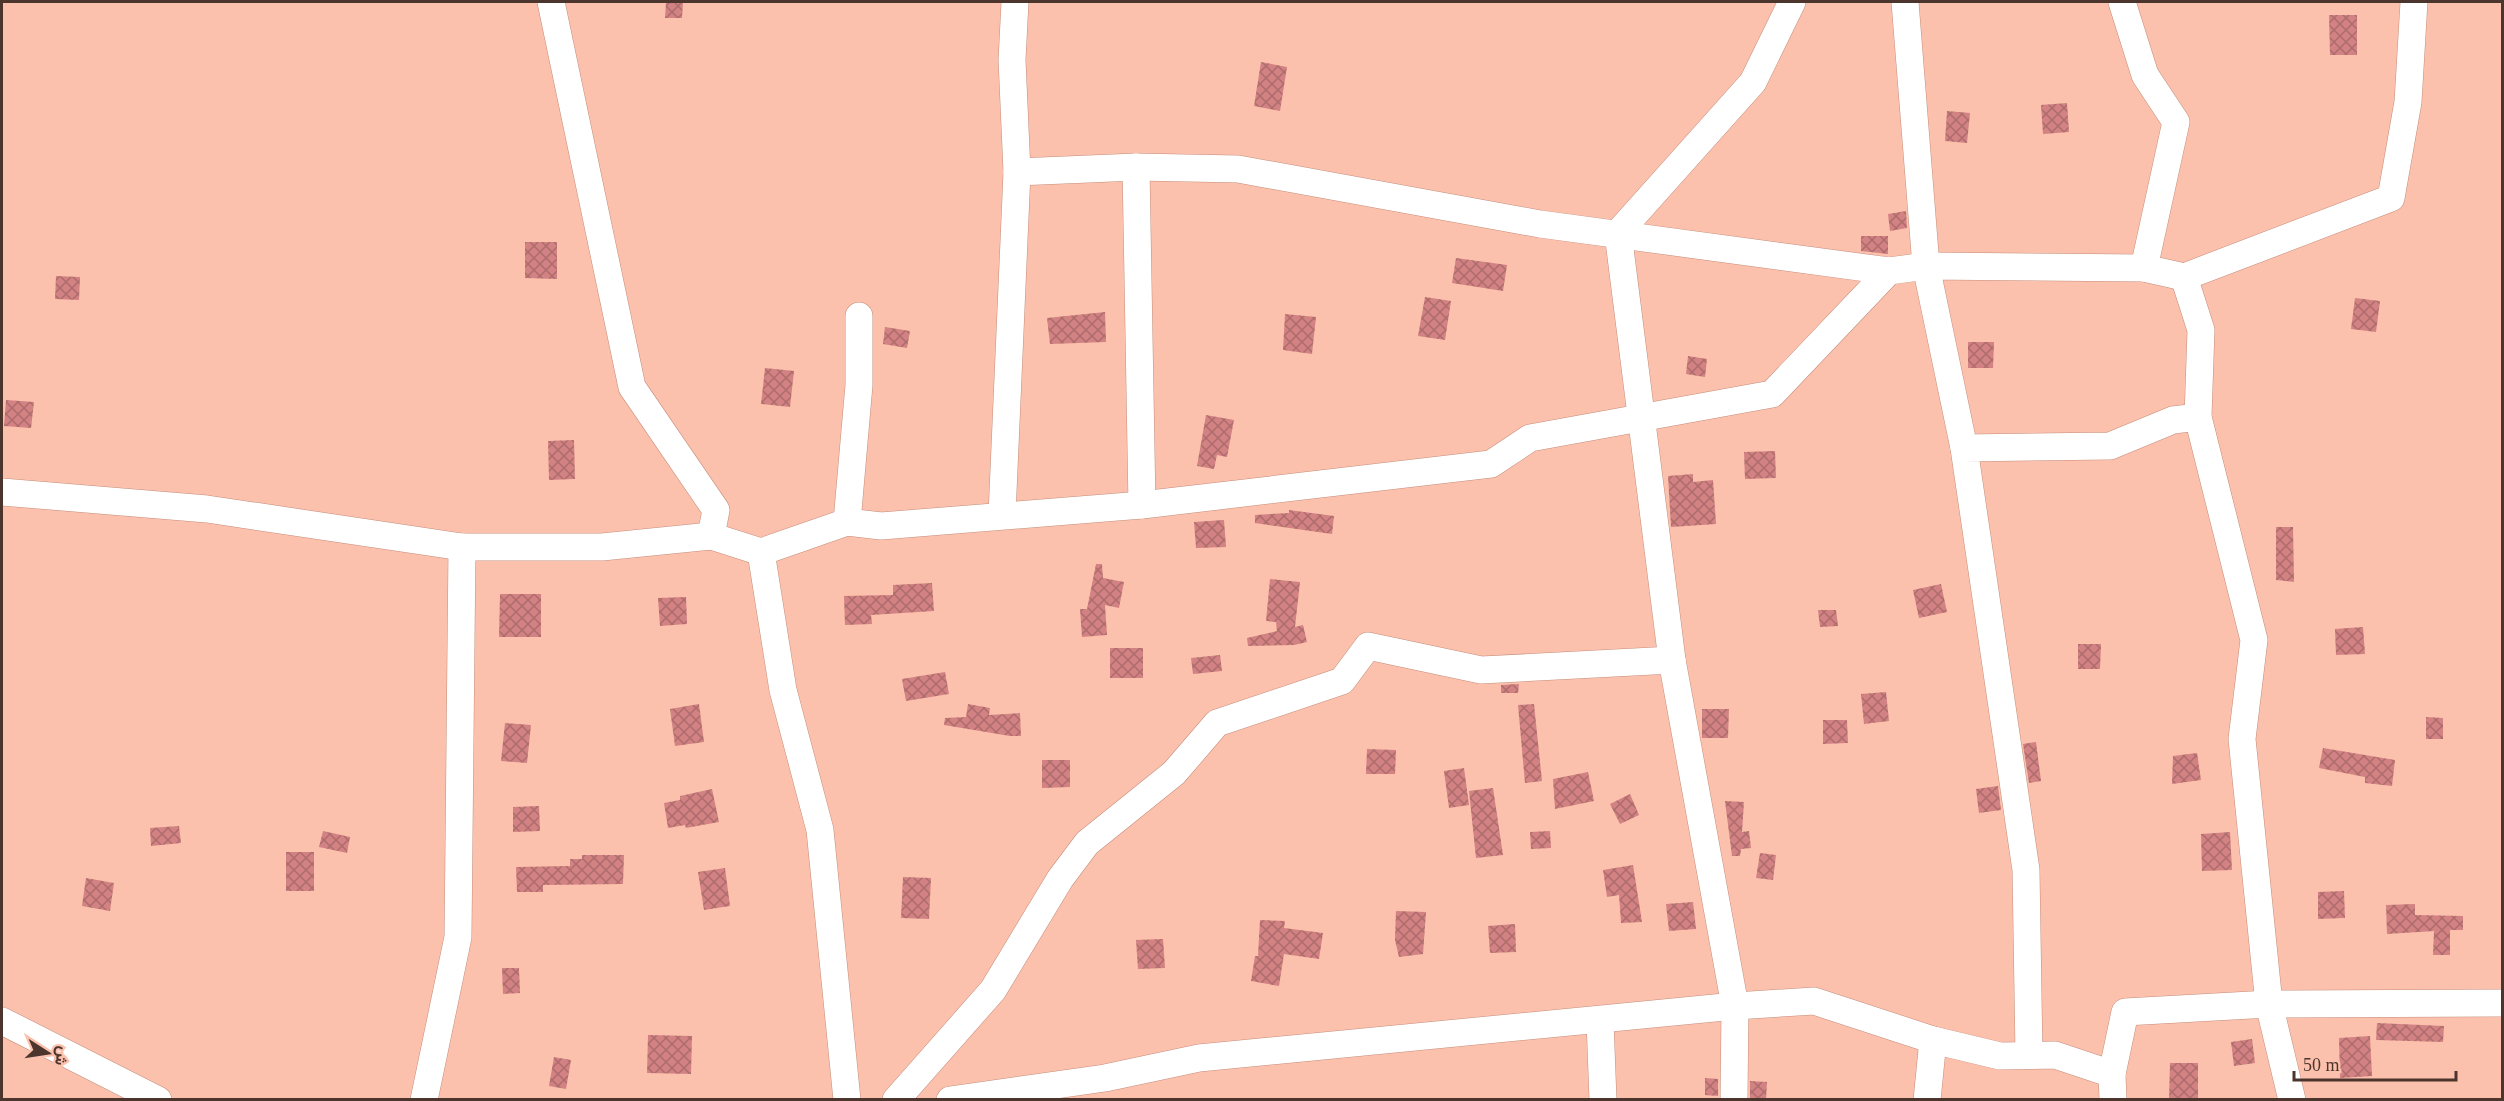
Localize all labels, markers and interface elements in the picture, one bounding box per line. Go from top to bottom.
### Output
north arrow [18,1023,78,1083]
scale bar [2294,1044,2456,1082]
text: ش [51,1045,72,1067]
text: 50 m [2303,1055,2340,1075]

